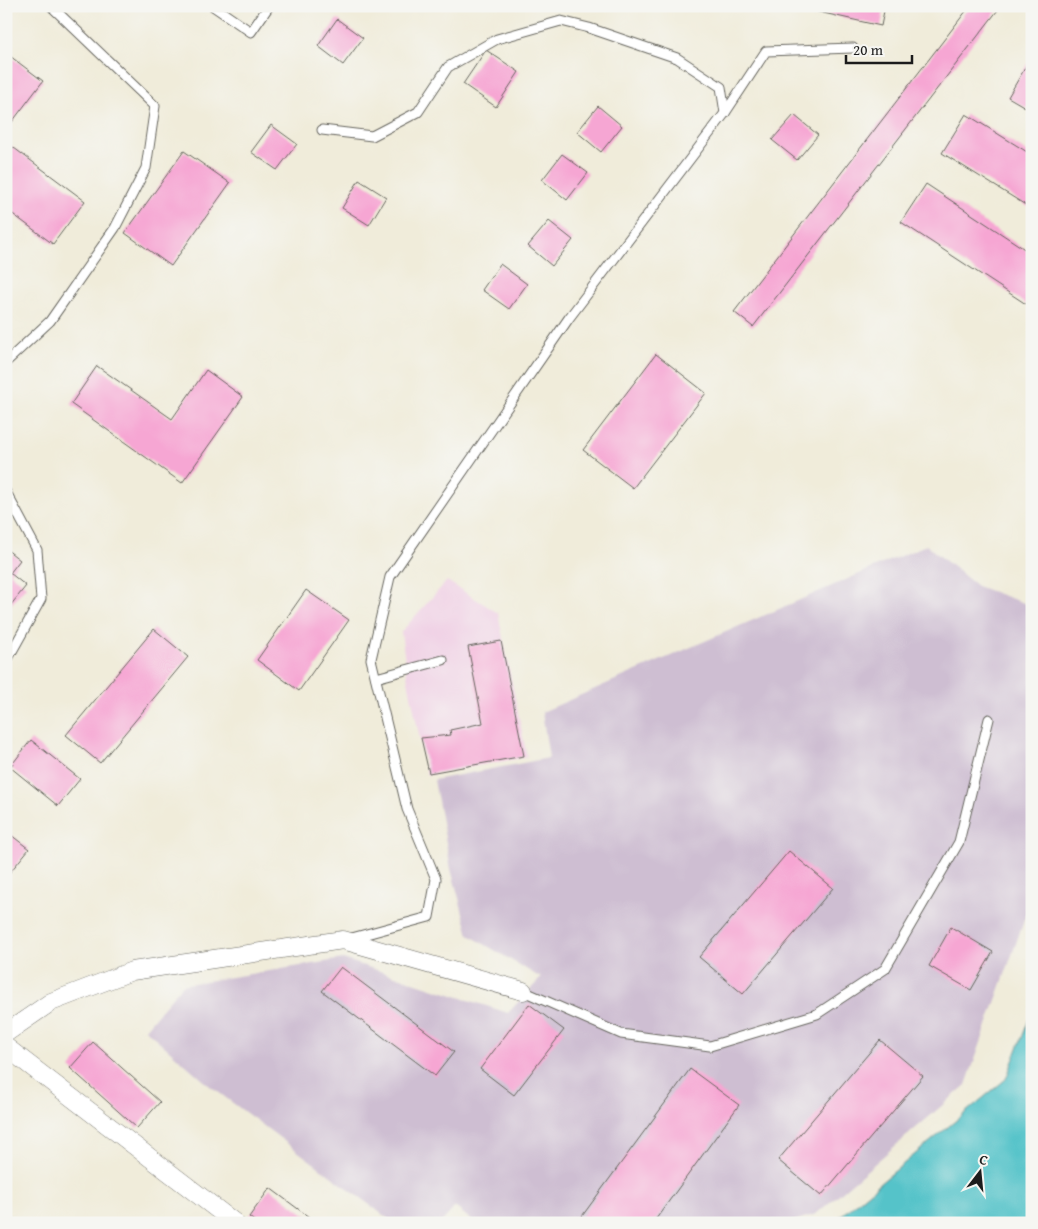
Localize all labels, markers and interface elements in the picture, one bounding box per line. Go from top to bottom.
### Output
scale bar [846,32,912,64]
text: 20 m [853,39,884,60]
north arrow [956,1146,1006,1196]
text: С [977,1149,990,1170]

